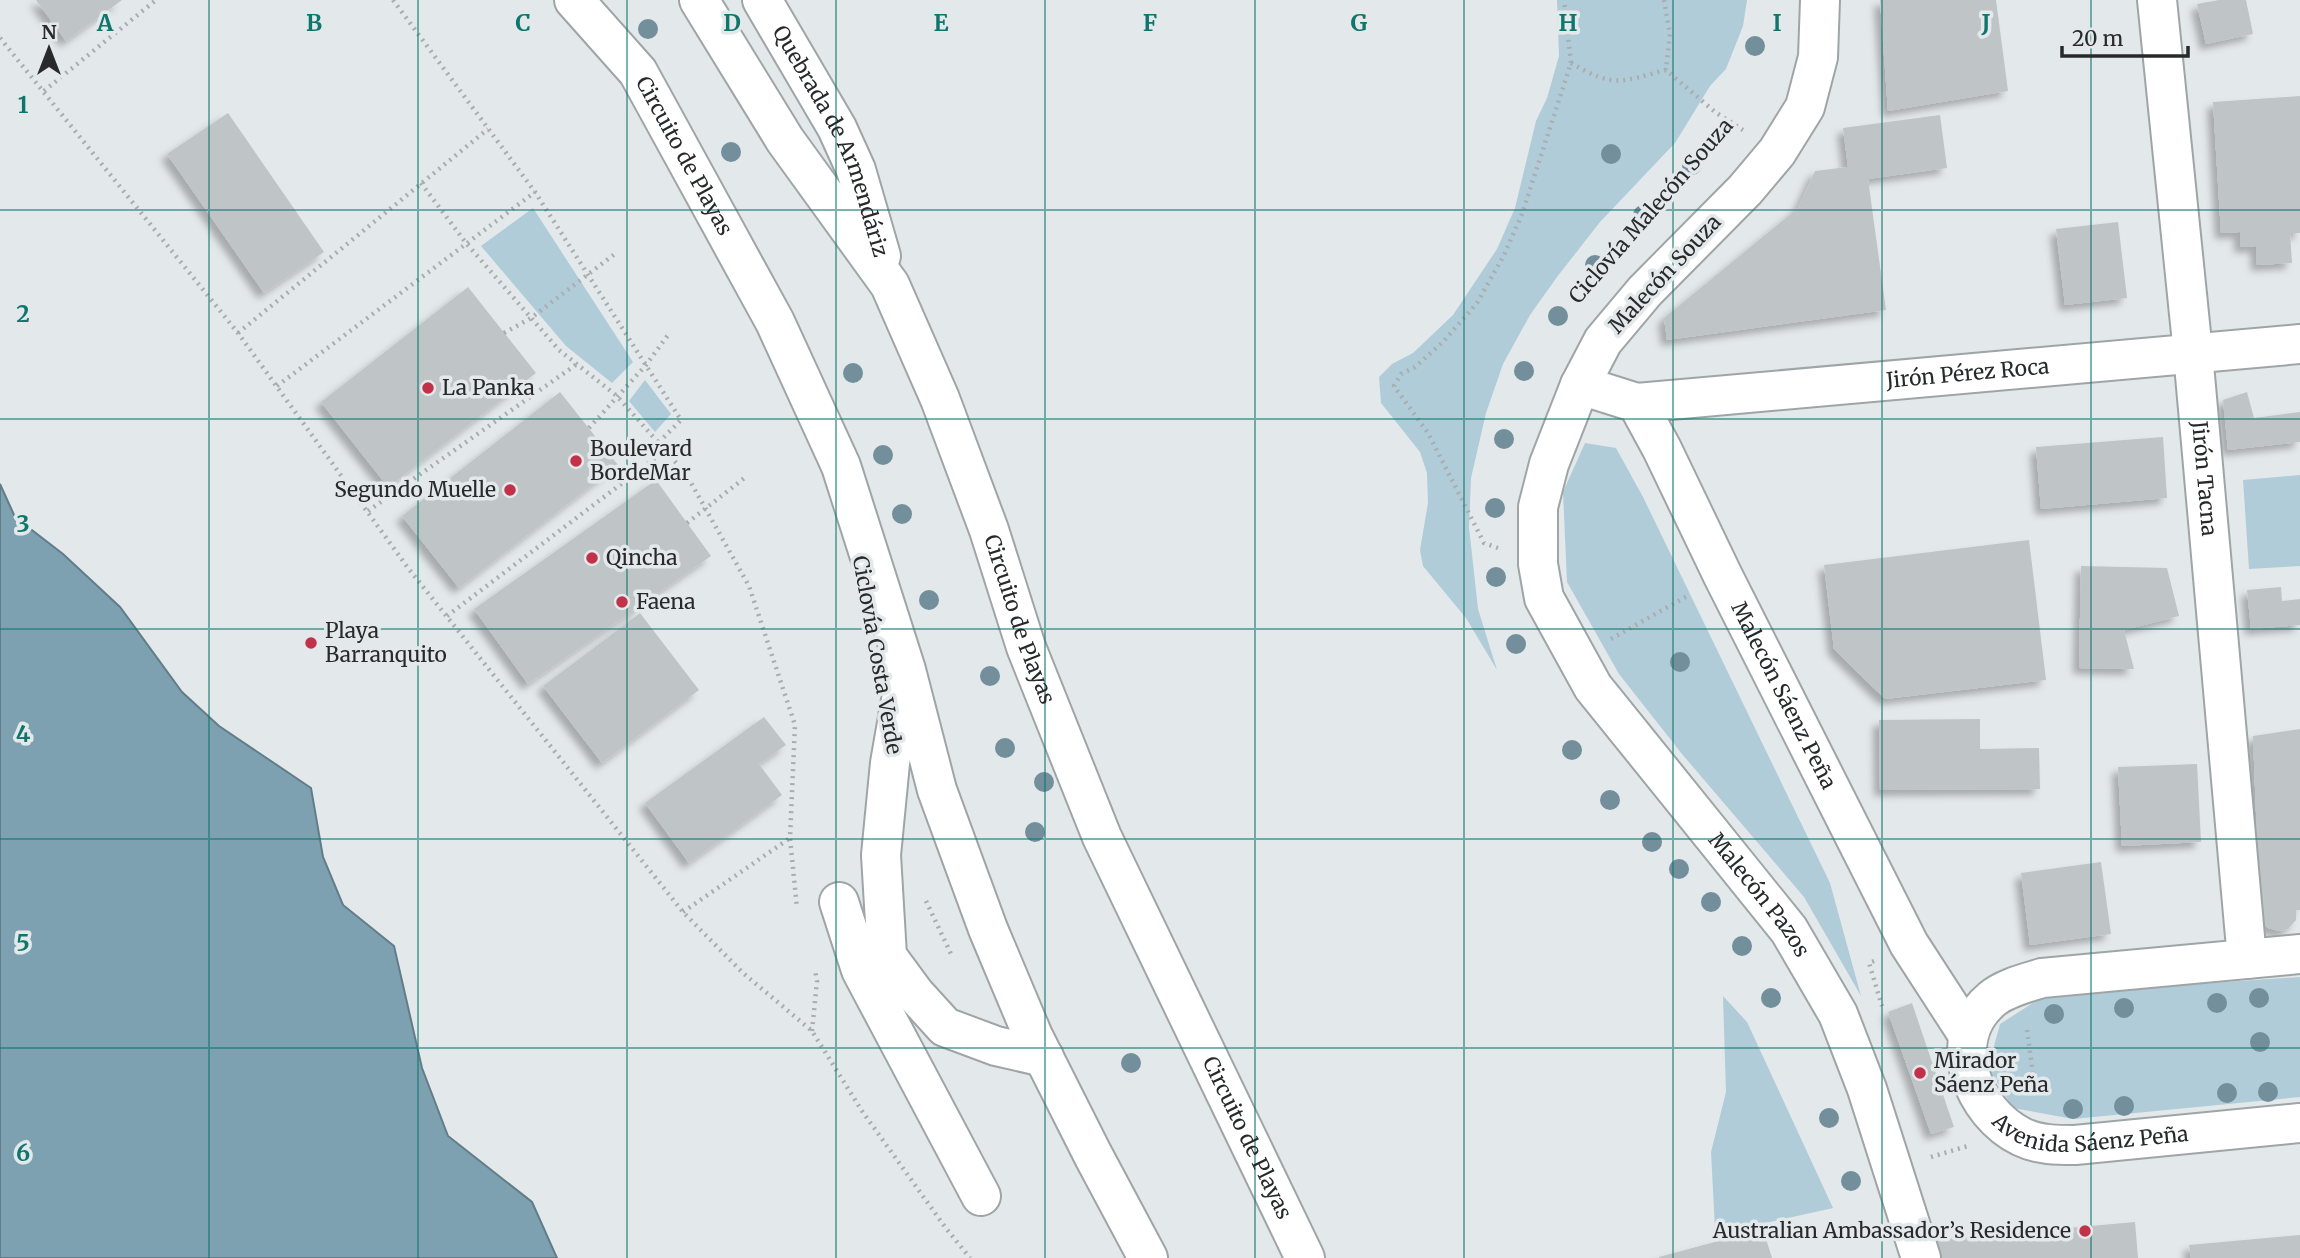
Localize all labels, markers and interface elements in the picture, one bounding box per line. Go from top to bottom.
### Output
text: A [96,8,114,37]
text: B [306,8,322,37]
text: C [515,8,531,37]
text: D [723,8,741,37]
text: E [933,8,949,37]
text: F [1143,8,1157,37]
text: G [1351,8,1368,37]
text: H [1559,8,1578,37]
text: I [1772,8,1782,37]
text: J [1980,8,1991,37]
north arrow [14,14,84,84]
scale bar [2062,14,2188,58]
text: N [41,20,57,44]
street label: Quebrada de Armendáriz [767,20,894,260]
text: 20 m [2072,25,2124,52]
street label: Circuito de Playas [630,71,739,240]
text: 1 [18,90,29,119]
street label: Ciclovía Malecón Souza [1564,113,1738,309]
street label: Malecón Souza [1604,210,1726,338]
text: 2 [16,299,30,328]
street label: Jirón Pérez Roca [1884,352,2050,394]
place label: La Panka [442,374,535,401]
marker: La Panka [420,380,436,396]
street label: Jirón Tacna [2186,419,2223,537]
place label: Boulevard BordeMar [590,435,692,486]
marker: Boulevard BordeMar [568,453,584,469]
place label: Segundo Muelle [334,476,496,503]
marker: Segundo Muelle [502,482,518,498]
text: 3 [16,509,30,538]
street label: Circuito de Playas [978,531,1061,708]
place label: Qincha [606,544,677,571]
marker: Qincha [584,550,600,566]
street label: Ciclovía Costa Verde [847,554,908,756]
place label: Faena [636,588,695,615]
marker: Faena [614,594,630,610]
street label: Malecón Sáenz Peña [1725,597,1843,794]
place label: Playa Barranquito [325,617,447,668]
marker: Playa Barranquito [303,635,319,651]
text: 4 [16,719,31,748]
street label: Malecón Pazos [1703,827,1816,962]
text: 5 [16,928,30,957]
place label: Mirador Sáenz Peña [1934,1047,2049,1098]
street label: Circuito de Playas [1197,1052,1298,1223]
marker: Mirador Sáenz Peña [1912,1065,1928,1081]
street label: Avenida Sáenz Peña [1986,1107,2190,1158]
text: 6 [16,1138,30,1167]
place label: Australian Ambassador’s Residence [1712,1217,2071,1244]
marker: Australian Ambassador’s Residence [2077,1223,2093,1239]

